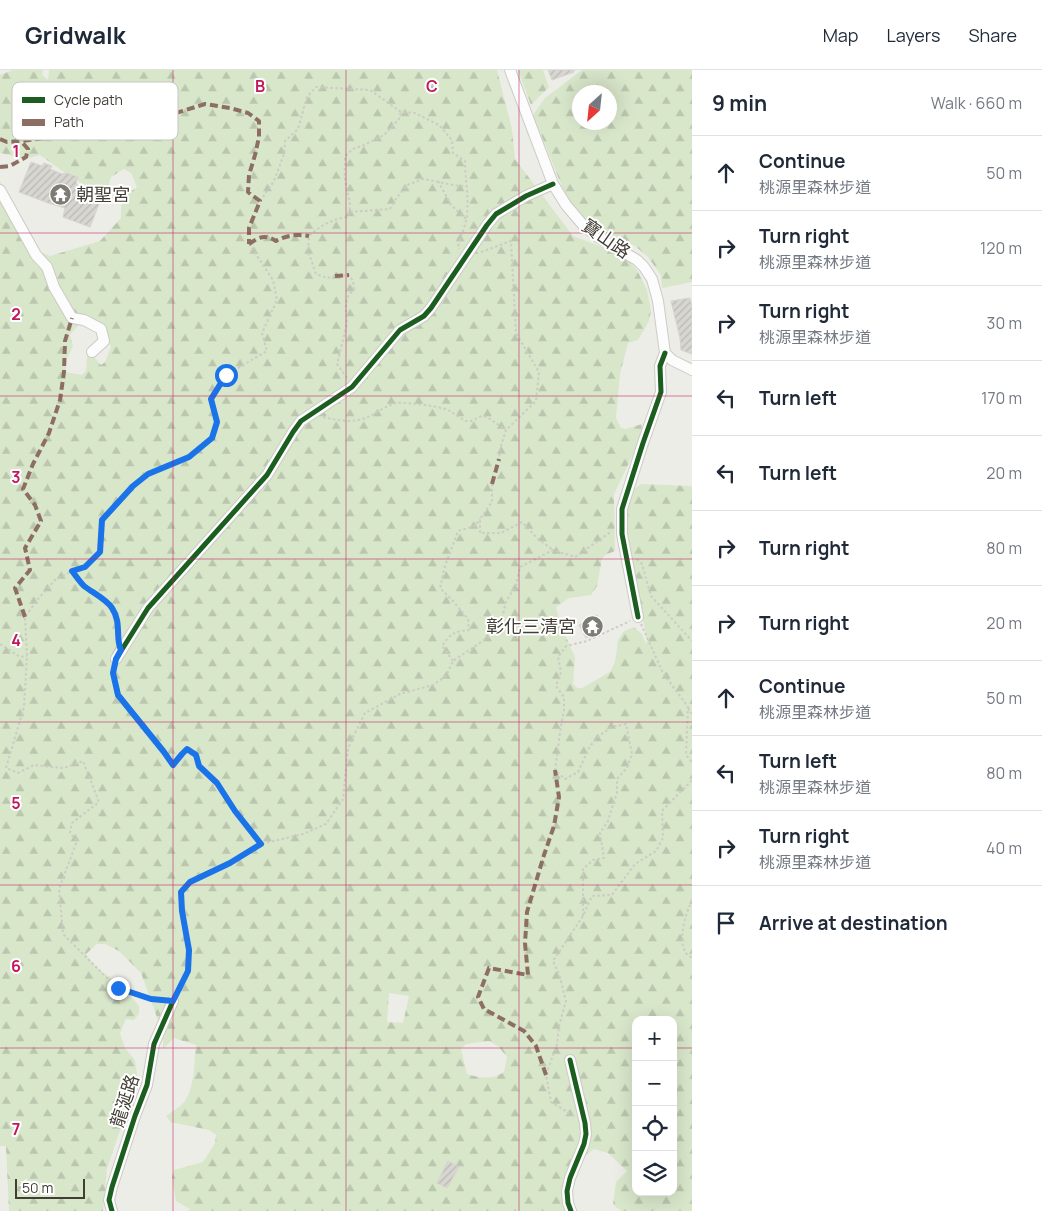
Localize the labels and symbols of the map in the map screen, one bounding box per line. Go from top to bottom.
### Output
text: B [255,75,265,97]
text: C [426,75,438,97]
legend [12,82,178,140]
north arrow [572,85,617,130]
text: Cycle path [54,90,123,109]
text: Path [54,112,84,131]
text: 1 [12,140,20,162]
place label: 朝聖宮 [76,182,130,206]
temple icon: 朝聖宮 [48,183,72,207]
street label: 寶山路 [578,213,636,263]
text: 2 [11,303,21,325]
route start [215,364,238,387]
text: 3 [11,466,21,488]
place label: 彰化三清宮 [486,614,576,638]
temple icon: 彰化三清宮 [580,615,604,639]
text: 4 [11,629,21,651]
text: 5 [11,792,21,814]
text: 6 [11,955,21,977]
route end [107,977,130,1000]
street label: 龍涎路 [104,1071,144,1130]
text: 7 [12,1118,20,1140]
scale bar [15,1176,85,1199]

